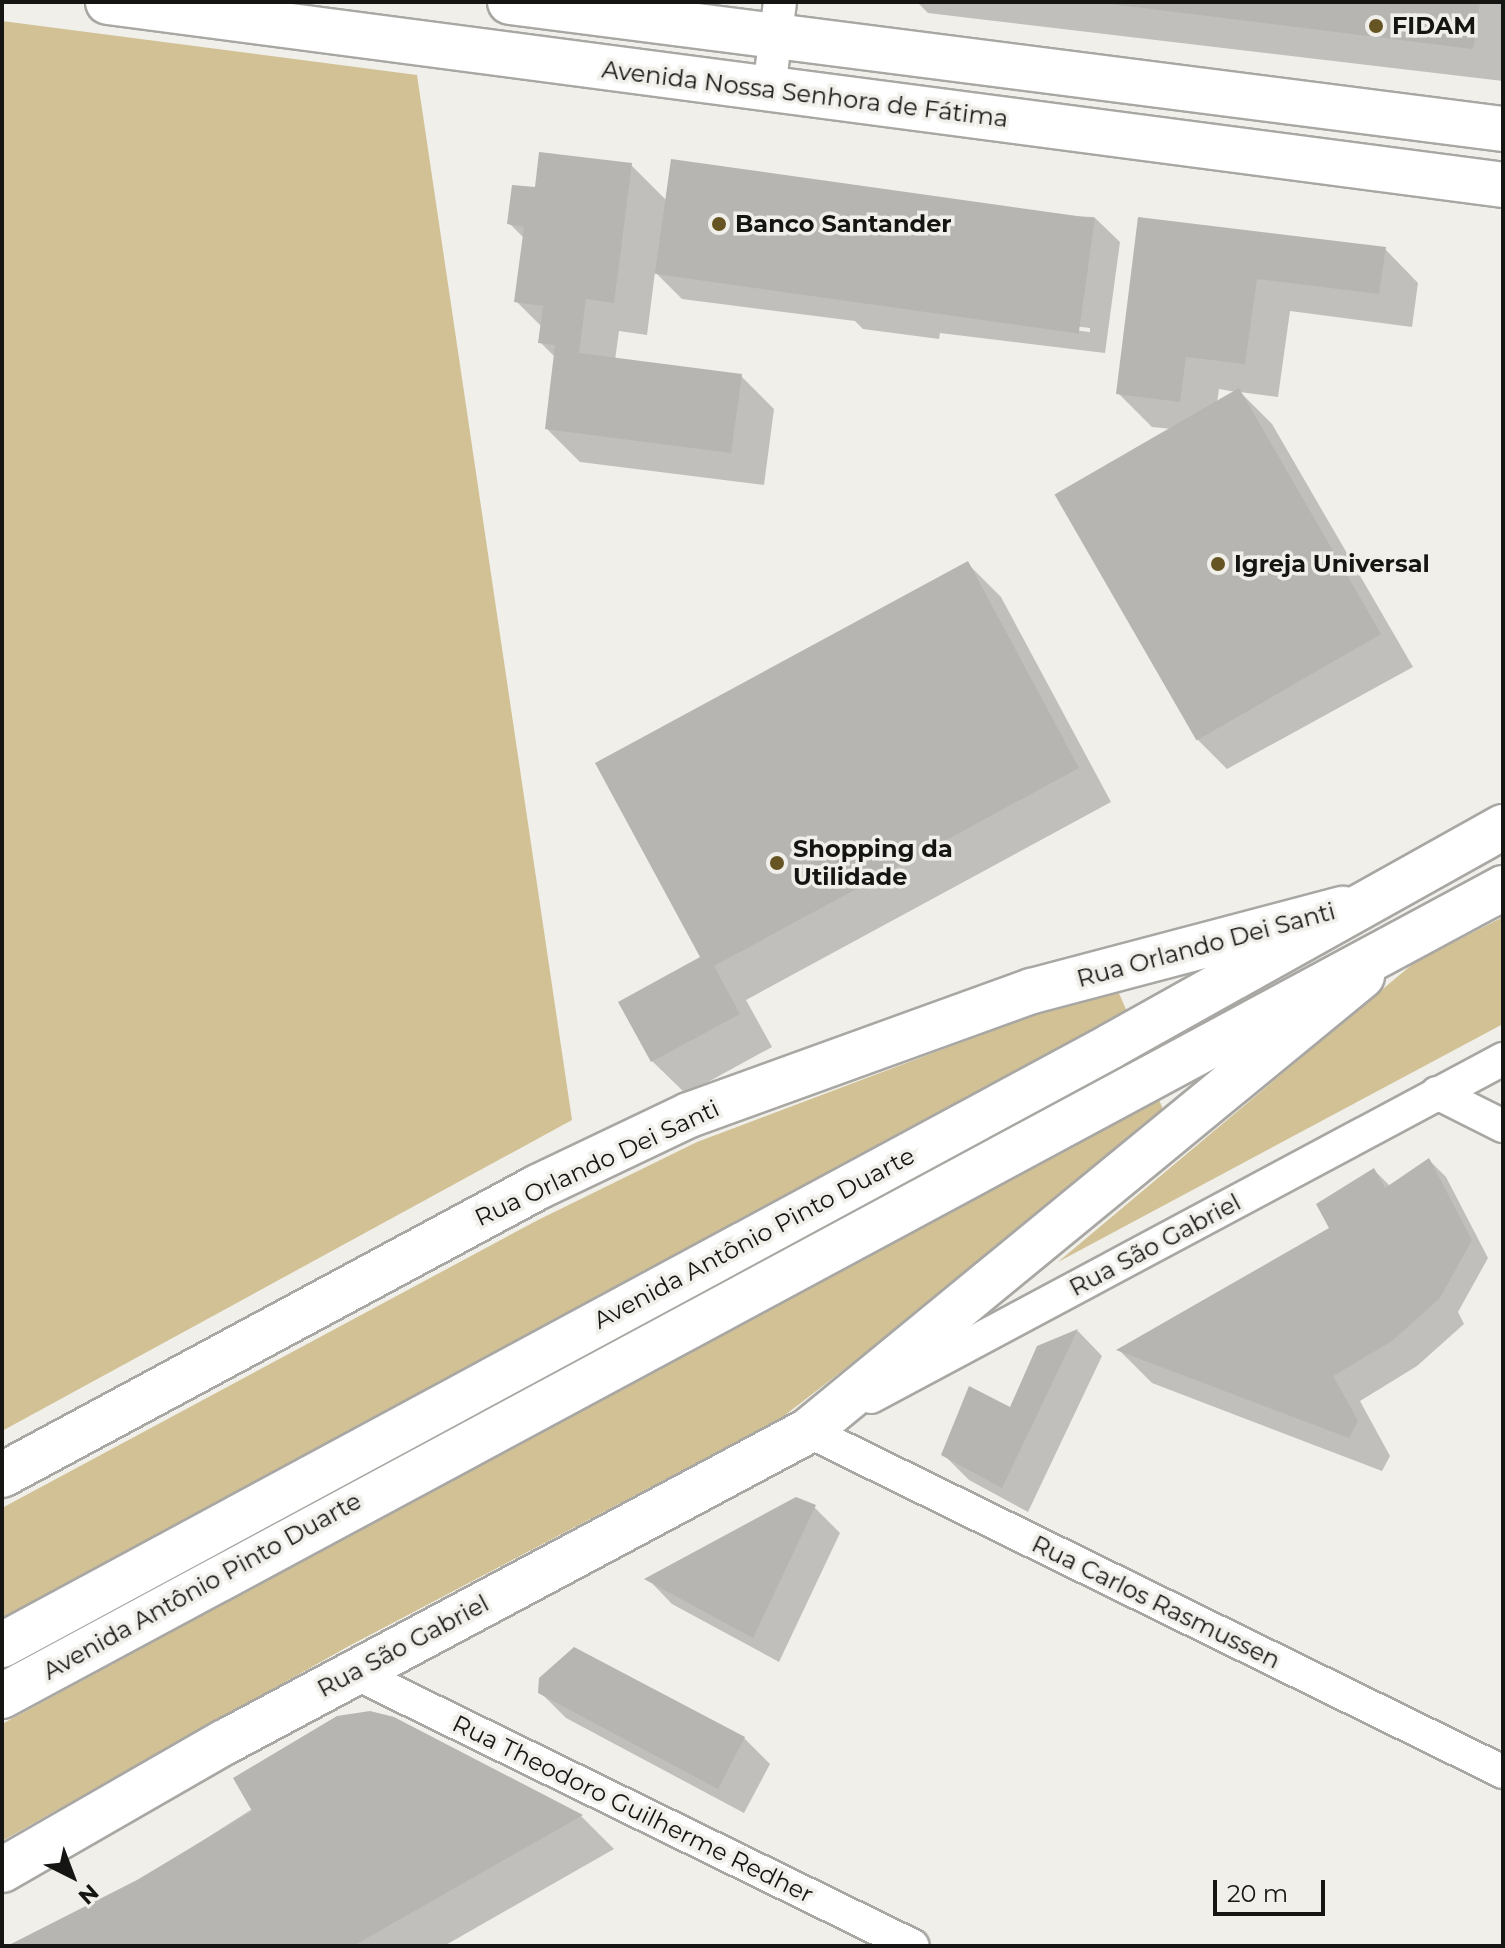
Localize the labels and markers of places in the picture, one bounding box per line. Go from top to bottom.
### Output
place label: FIDAM [1392,12,1476,40]
marker: FIDAM [1367,17,1385,35]
place label: Banco Santander [735,210,952,238]
marker: Banco Santander [710,215,728,233]
place label: Igreja Universal [1234,550,1430,578]
marker: Igreja Universal [1209,555,1227,573]
place label: Shopping da Utilidade [793,835,953,891]
marker: Shopping da Utilidade [768,854,786,872]

